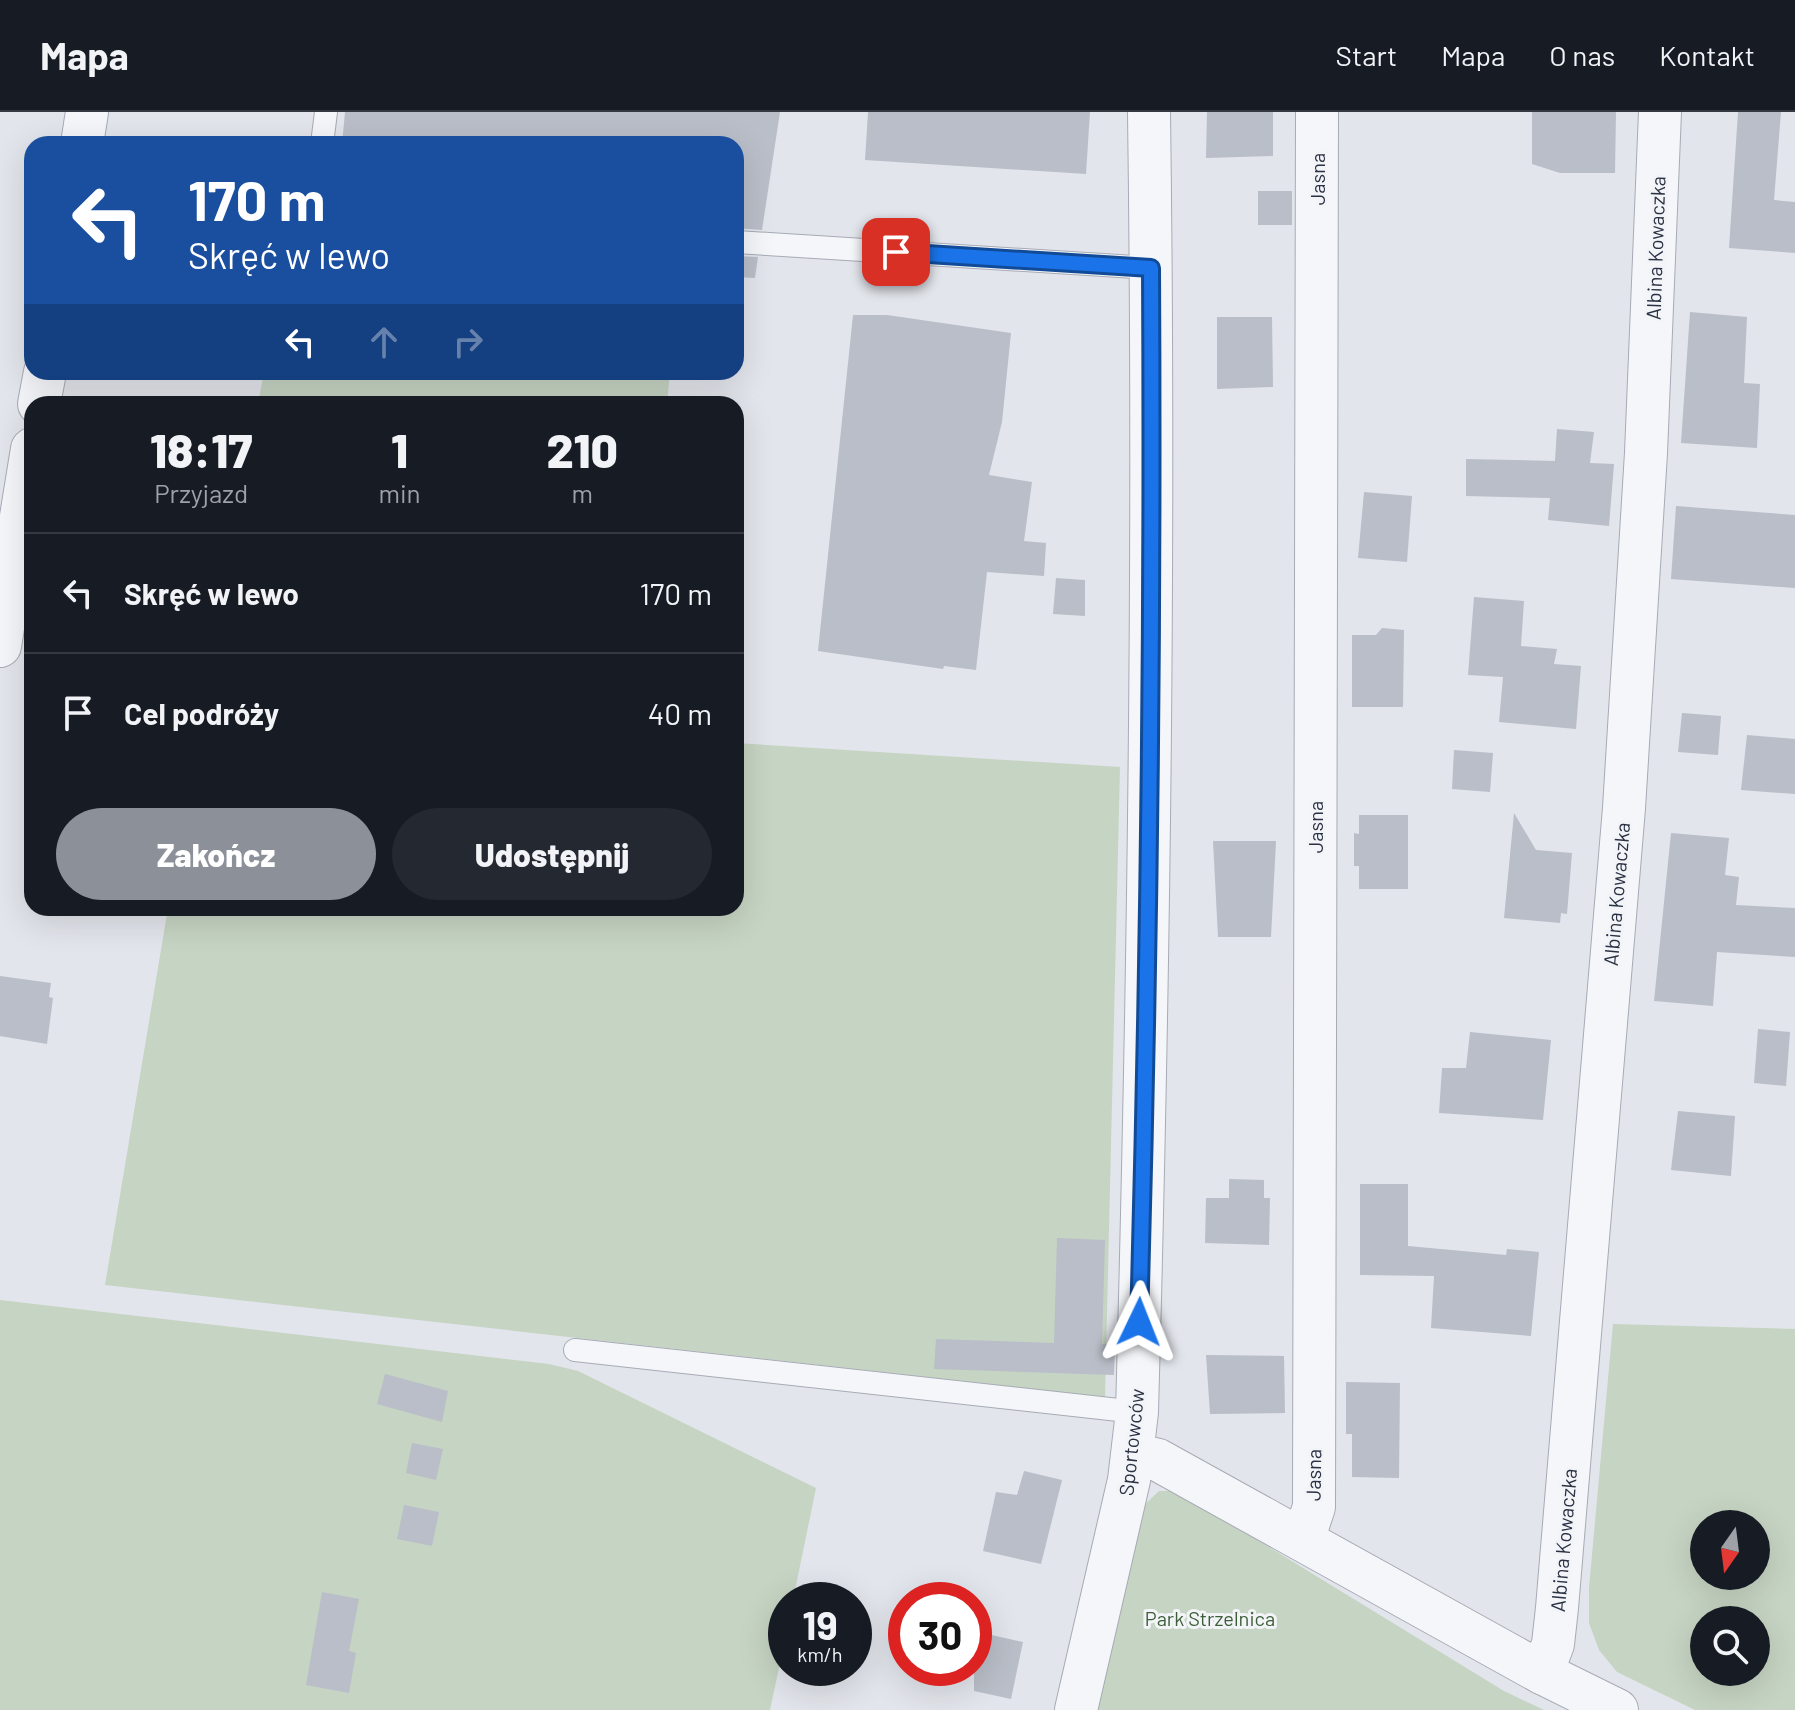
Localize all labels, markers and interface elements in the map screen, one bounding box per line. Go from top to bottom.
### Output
text: Mapa [40,32,129,78]
text: Start [1336,38,1397,72]
text: Mapa [1441,38,1505,72]
text: O nas [1549,38,1615,72]
text: Kontakt [1659,38,1755,72]
street label: Jasna [1305,153,1329,205]
text: 170 m [188,165,325,232]
icon: left [56,168,160,272]
street label: Albina Kowaczka [1640,176,1670,320]
pin [862,218,930,286]
icon: arrive [874,230,918,274]
text: Skręć w lewo [188,233,390,276]
icon: left [278,320,322,364]
icon: ahead [362,320,406,364]
icon: right [446,320,490,364]
text: 18:17 [150,420,252,478]
text: 1 [391,420,408,478]
text: 210 [546,420,618,478]
text: Przyjazd [154,477,248,508]
text: min [378,477,421,508]
text: m [571,477,593,508]
icon: left [56,571,100,615]
text: Skręć w lewo [124,575,299,611]
text: 170 m [640,575,712,611]
icon: arrive [56,691,100,735]
text: Cel podróży [124,695,279,731]
text: 40 m [648,695,712,731]
street label: Jasna [1303,801,1327,853]
button: Zakończ [56,808,376,900]
button: Udostępnij [392,808,712,900]
street label: Albina Kowaczka [1598,821,1634,967]
position arrow [1097,1280,1181,1364]
street label: Sportowców [1113,1387,1149,1497]
street label: Jasna [1301,1449,1325,1501]
street label: Albina Kowaczka [1545,1467,1581,1613]
north arrow [1690,1510,1770,1590]
map controls [1690,1510,1770,1686]
speed limit sign: 30 [888,1582,992,1686]
text: 19 [802,1600,838,1648]
park label: Park Strzelnica [1145,1606,1275,1630]
button: search [1690,1606,1770,1686]
text: km/h [797,1642,843,1666]

